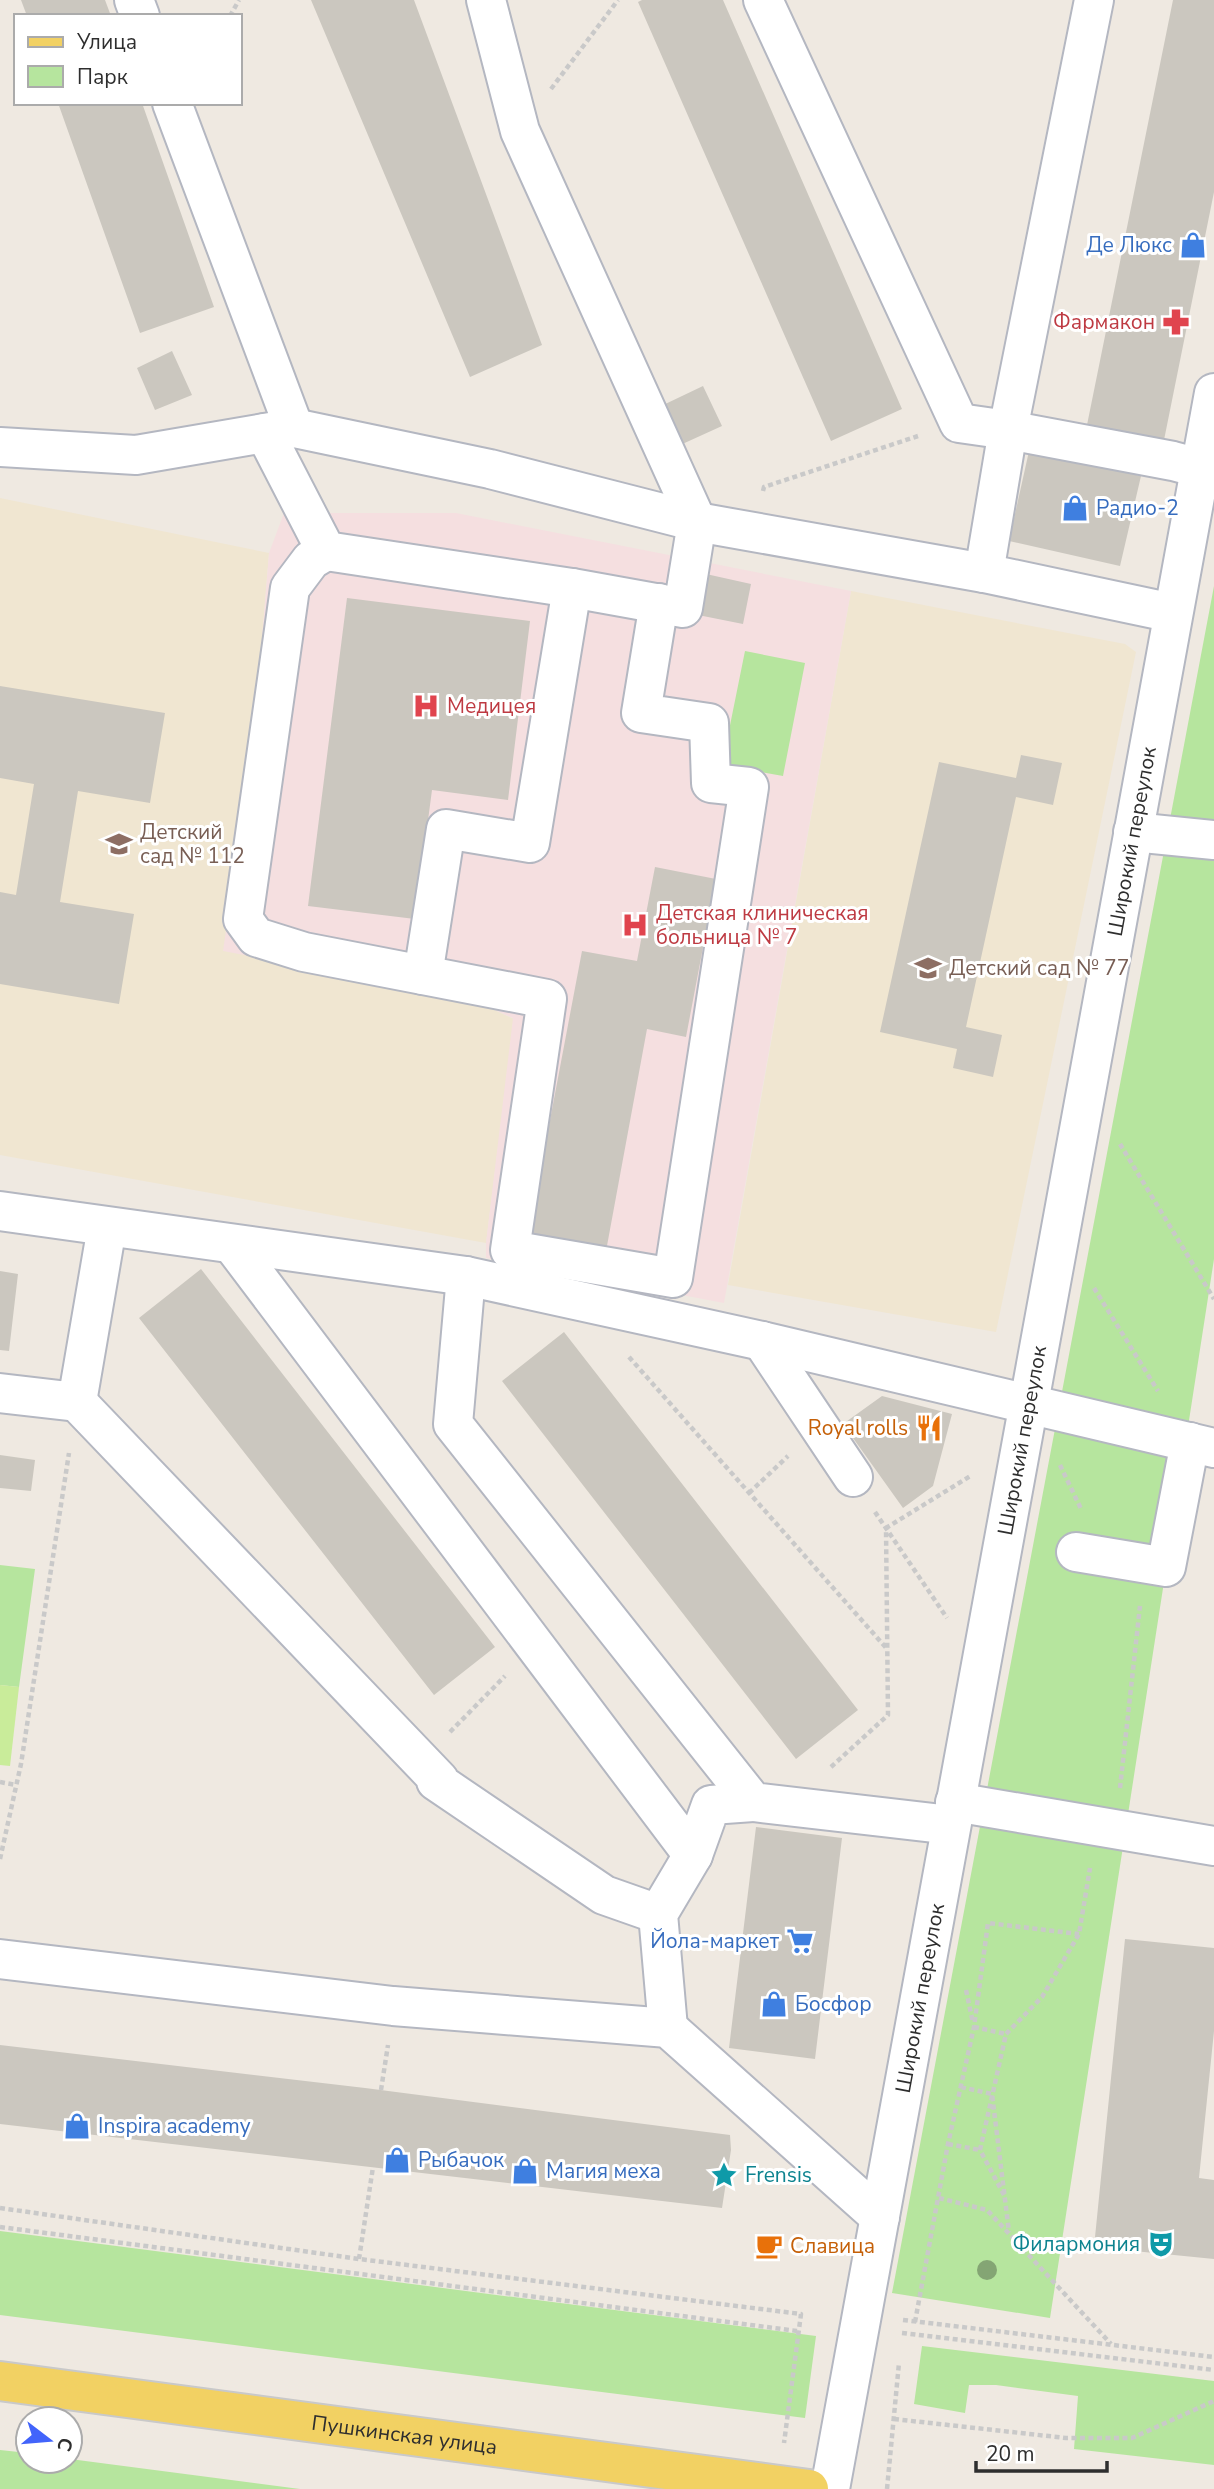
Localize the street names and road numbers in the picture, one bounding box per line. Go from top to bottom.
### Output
street label: Широкий переулок [1101,743,1163,939]
street label: Широкий переулок [991,1342,1053,1538]
street label: Широкий переулок [889,1900,951,2095]
street label: Пушкинская улица [310,2409,499,2461]

